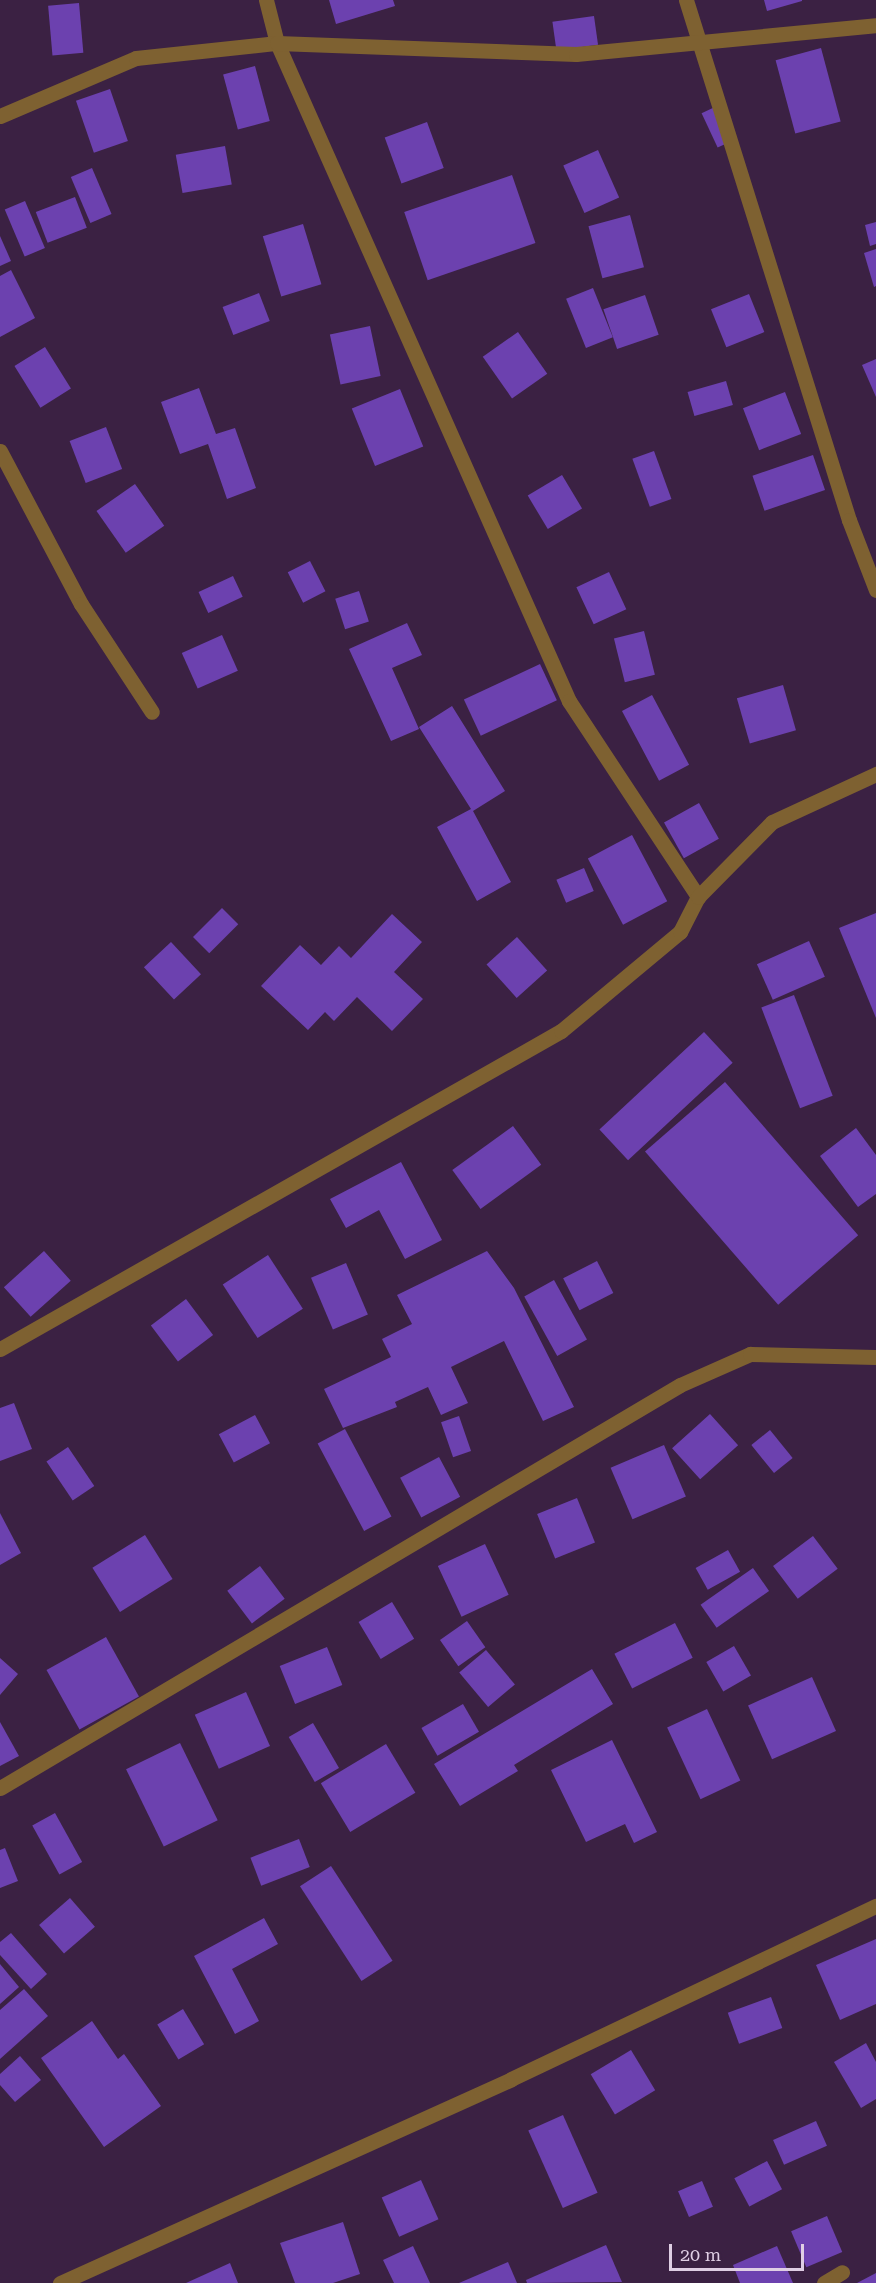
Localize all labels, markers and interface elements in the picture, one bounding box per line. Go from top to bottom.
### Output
scale bar [672,2232,807,2270]
text: 20 m [680,2244,721,2265]

